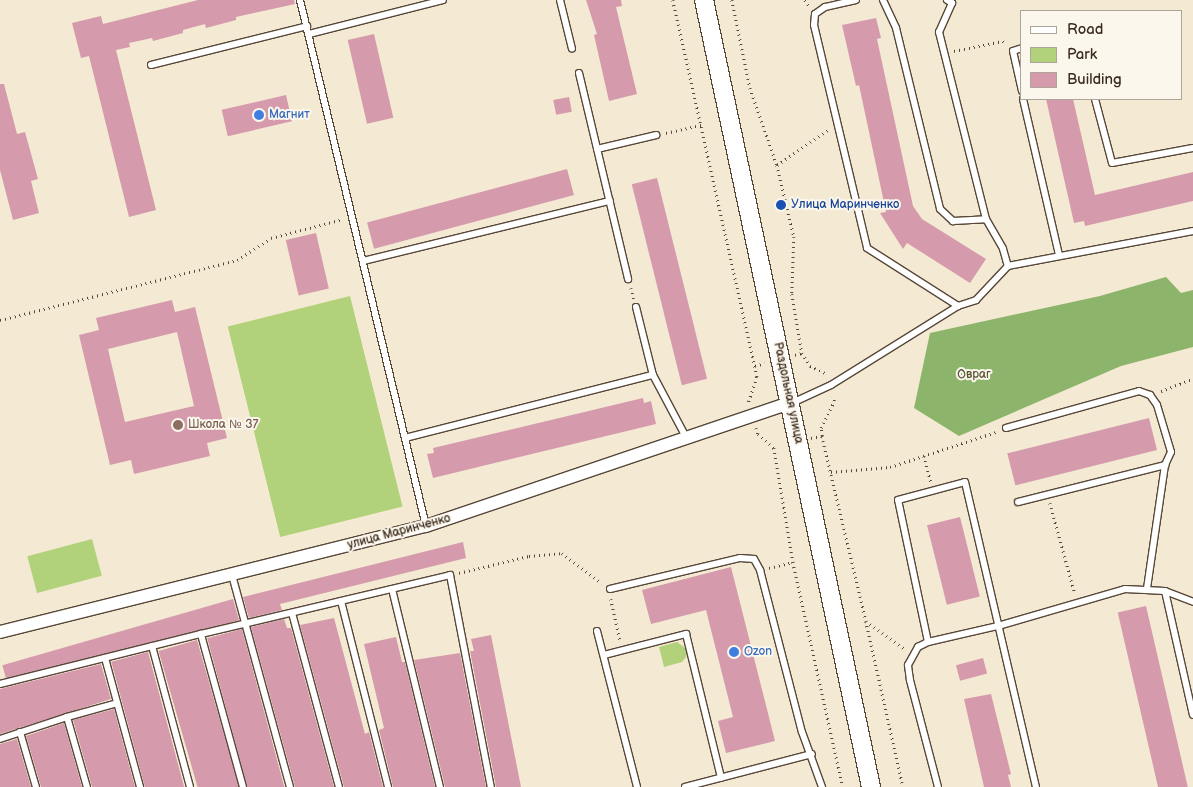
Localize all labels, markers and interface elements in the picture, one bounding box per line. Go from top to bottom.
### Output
legend [1020,10,1183,100]
text: Road [1067,20,1103,39]
text: Park [1067,45,1097,64]
text: Building [1067,70,1122,89]
place label: Магнит [269,108,310,122]
marker: Магнит [253,109,265,121]
place label: Улица Маринченко [791,198,899,212]
marker: Улица Маринченко [775,199,787,211]
street label: Раздольная улица [770,341,806,445]
park label: Овраг [957,368,991,382]
place label: Школа № 37 [188,418,258,432]
marker: Школа № 37 [172,419,184,431]
street label: улица Маринченко [346,511,452,553]
place label: Ozon [744,645,772,659]
marker: Ozon [728,646,740,658]

